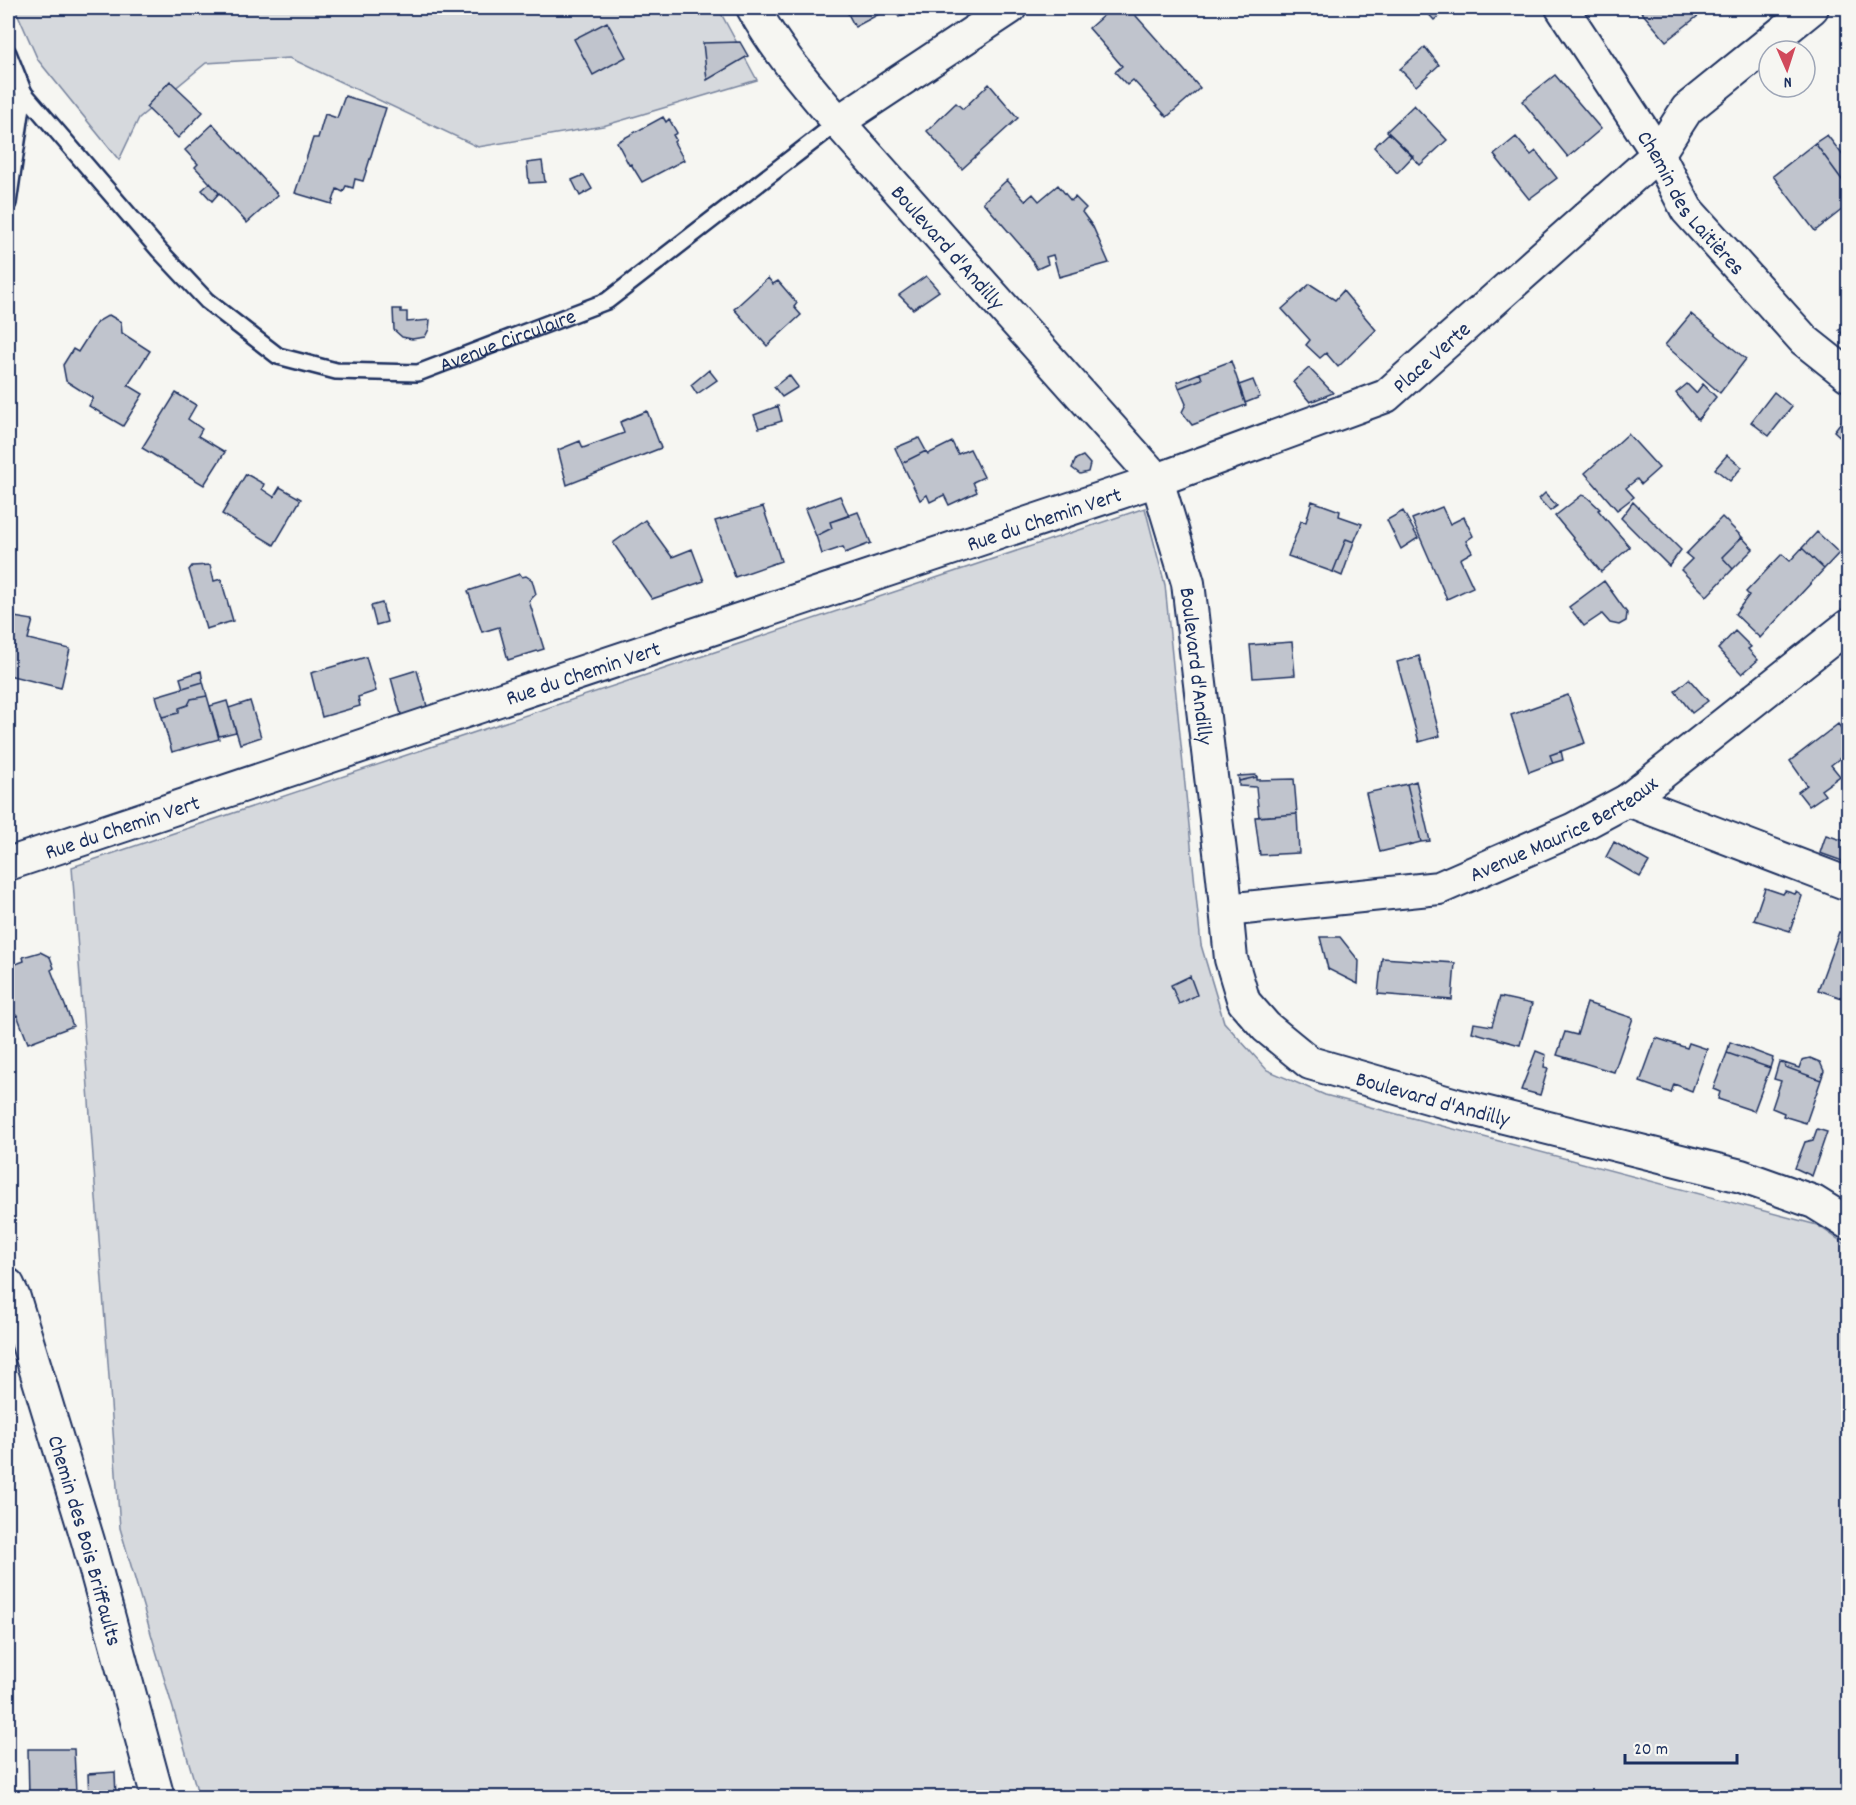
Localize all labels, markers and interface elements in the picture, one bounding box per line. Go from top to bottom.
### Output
north arrow [1757,39,1817,99]
text: N [1783,70,1792,93]
street label: Chemin des Laitières [1628,125,1751,284]
street label: Boulevard d'Andilly [882,179,1011,319]
street label: Avenue Circulaire [435,302,581,383]
street label: Place Verte [1387,316,1479,402]
street label: Rue du Chemin Vert [963,481,1126,561]
street label: Boulevard d'Andilly [1170,586,1219,748]
street label: Rue du Chemin Vert [502,635,665,716]
street label: Avenue Maurice Berteaux [1465,770,1666,892]
street label: Rue du Chemin Vert [41,789,204,870]
street label: Boulevard d'Andilly [1352,1065,1514,1137]
street label: Chemin des Bois Briffaults [38,1432,128,1650]
scale bar [1625,1727,1738,1765]
text: 20 m [1634,1738,1668,1763]

